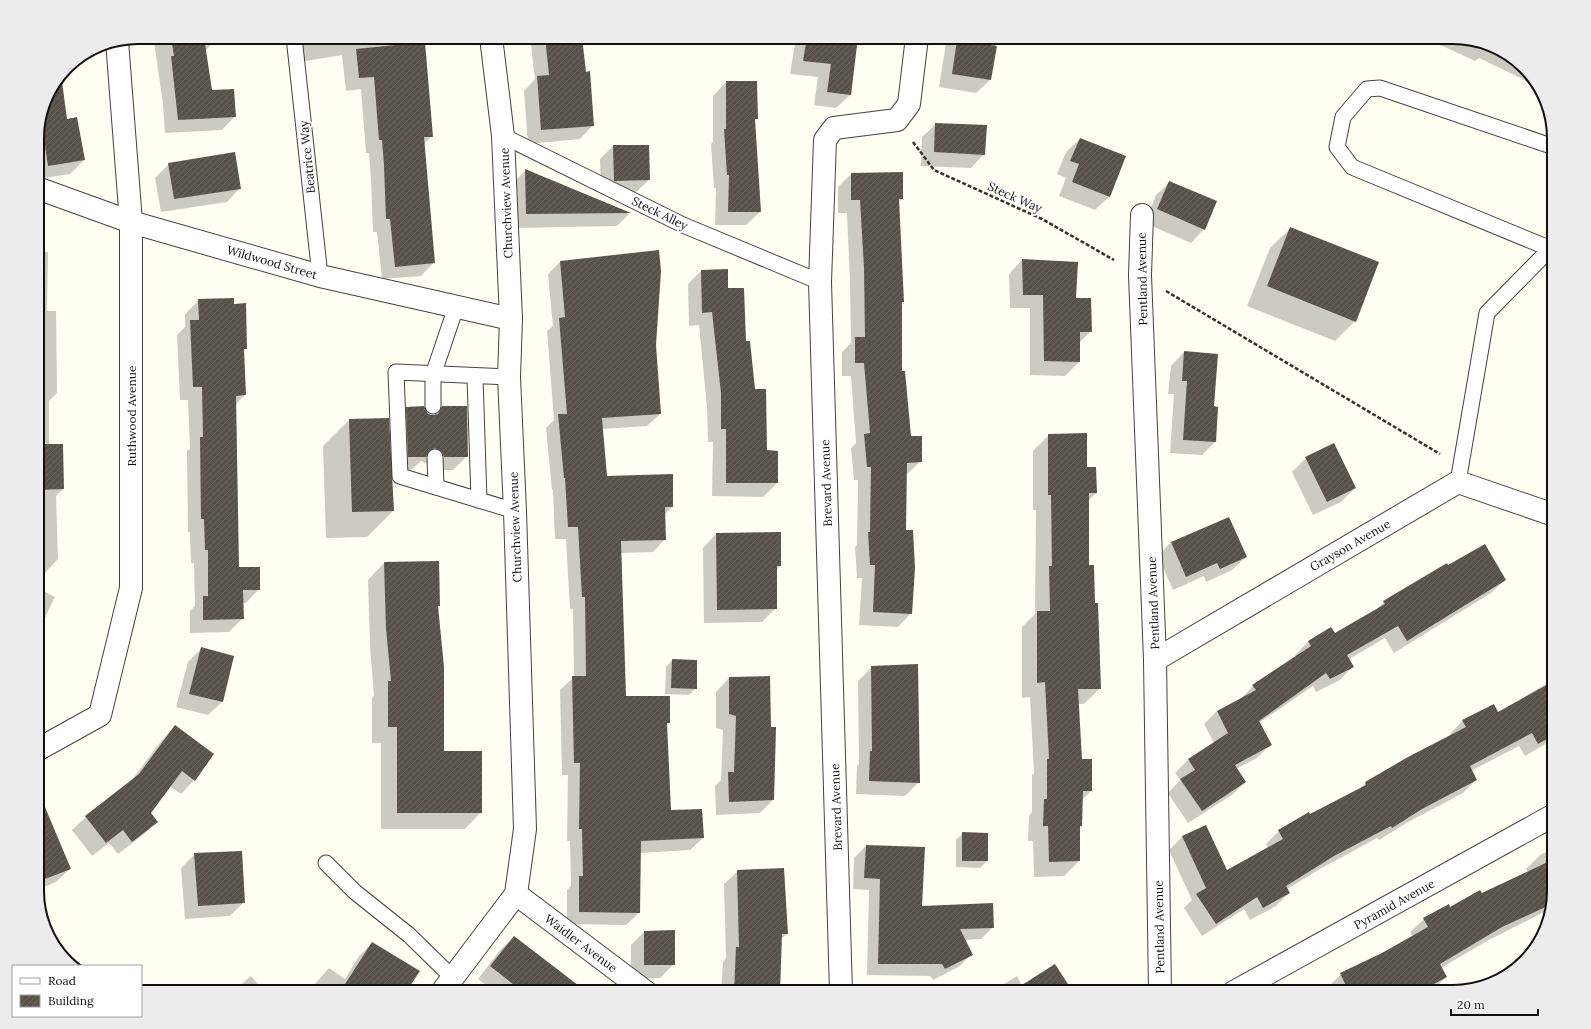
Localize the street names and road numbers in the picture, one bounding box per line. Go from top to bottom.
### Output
street label: Beatrice Way [296,119,318,194]
street label: Churchview Avenue [497,147,515,259]
street label: Steck Way [986,178,1045,216]
street label: Steck Alley [629,193,691,233]
street label: Pentland Avenue [1134,232,1150,326]
street label: Wildwood Street [225,242,319,282]
street label: Ruthwood Avenue [124,365,139,467]
street label: Brevard Avenue [817,439,835,527]
street label: Churchview Avenue [506,471,524,583]
street label: Grayson Avenue [1307,516,1393,574]
street label: Pentland Avenue [1144,556,1162,650]
street label: Brevard Avenue [827,763,845,851]
street label: Pyramid Avenue [1351,875,1438,932]
street label: Pentland Avenue [1151,880,1167,974]
street label: Waidler Avenue [542,911,621,975]

